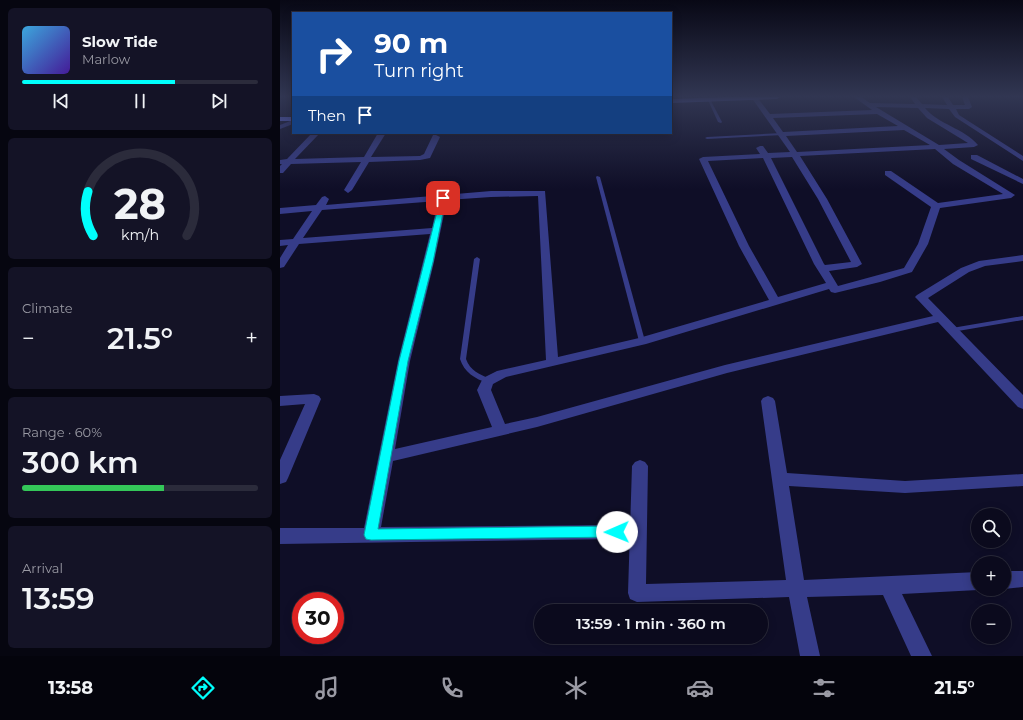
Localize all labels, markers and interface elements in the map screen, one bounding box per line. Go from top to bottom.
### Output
text: 90 m [374,26,448,60]
icon: right [308,28,360,80]
text: Slow Tide [82,32,158,51]
text: Marlow [82,51,130,67]
text: Turn right [374,60,464,82]
icon: previous [50,90,72,112]
icon: pause [129,90,151,112]
icon: next [208,90,230,112]
icon: arrive [354,104,376,126]
text: Then [308,106,346,125]
text: 28 [114,179,166,229]
pin [426,181,460,215]
icon: arrive [432,187,454,209]
text: km/h [121,226,159,244]
text: Climate [22,300,73,316]
text: 21.5° [107,320,173,357]
text: − [22,325,35,352]
text: + [245,325,258,352]
text: Range · 60% [22,424,102,440]
text: 300 km [22,444,139,481]
map controls [971,508,1011,644]
button: search [971,508,1011,548]
position arrow [596,511,638,553]
button: + [971,556,1011,596]
text: Arrival [22,560,63,576]
text: 13:59 [22,580,95,617]
speed limit sign: 30 [292,592,344,644]
button: − [971,604,1011,644]
text: 13:59 · 1 min · 360 m [576,614,726,633]
icon: directions [189,674,217,702]
icon: music [313,674,341,702]
icon: phone [438,674,466,702]
icon: climate [562,674,590,702]
icon: car [686,674,714,702]
icon: filters [810,674,838,702]
text: 13:58 [48,677,93,699]
text: 21.5° [934,677,975,699]

